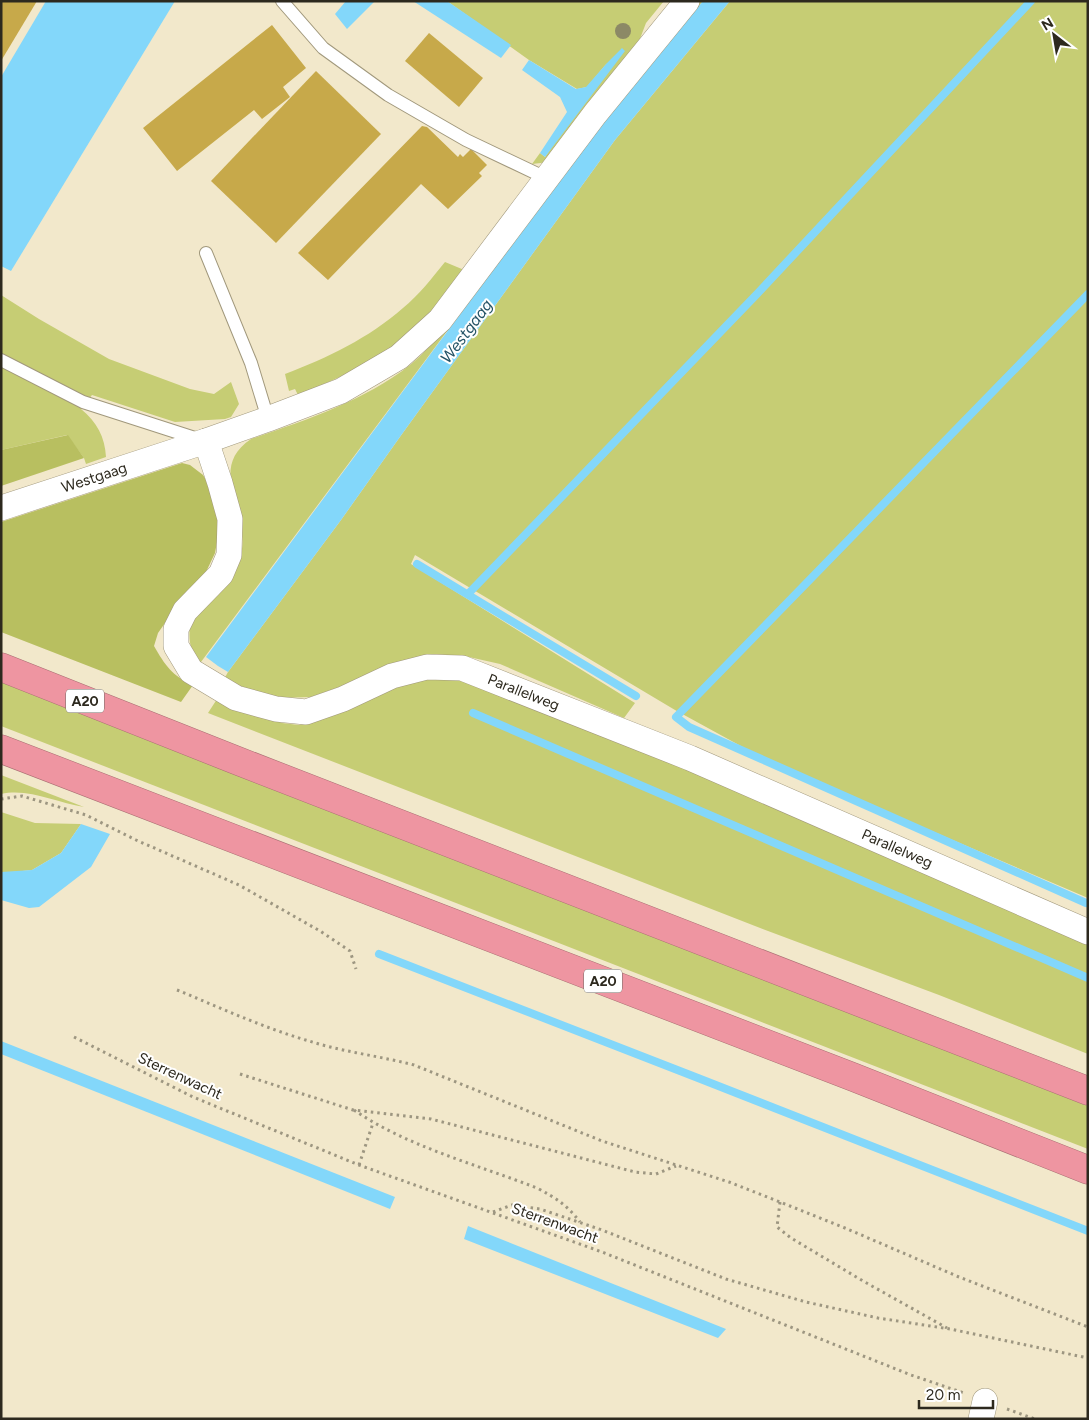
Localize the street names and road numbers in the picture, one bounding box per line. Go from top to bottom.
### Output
street label: Westgaag [59,459,129,497]
street label: Parallelweg [485,670,562,715]
road number: A20 [66,689,104,712]
street label: Parallelweg [859,825,935,872]
road number: A20 [584,969,622,992]
street label: Sterrenwacht [135,1049,225,1104]
street label: Sterrenwacht [509,1199,601,1247]

